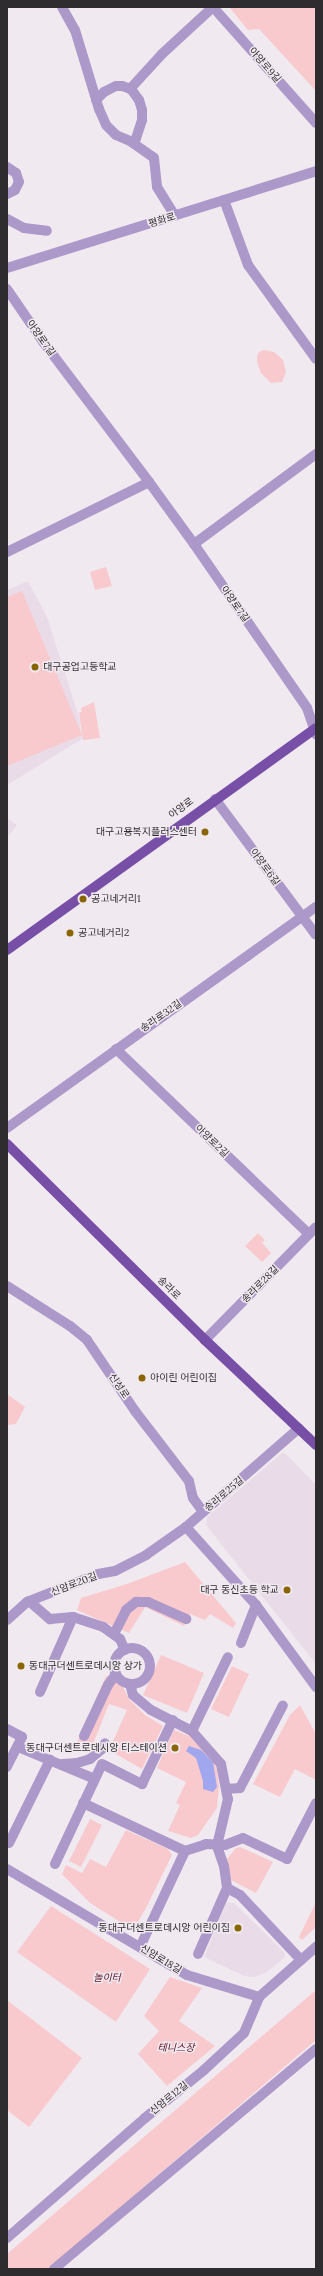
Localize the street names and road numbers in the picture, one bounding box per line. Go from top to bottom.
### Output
street label: 아양로9길 [247,45,283,85]
street label: 평화로 [147,210,177,230]
street label: 아양로7길 [24,318,58,358]
street label: 아양로7길 [218,584,252,624]
street label: 아양로 [166,795,196,821]
street label: 아양로6길 [248,846,282,888]
street label: 송라로32길 [138,997,184,1035]
street label: 아양로2길 [193,1122,231,1160]
street label: 송라로28길 [239,1263,281,1305]
street label: 송라로 [155,1274,183,1302]
street label: 신성로 [106,1371,132,1401]
street label: 송라로25길 [202,1474,246,1514]
street label: 신암로20길 [49,1570,99,1598]
street label: 신암로18길 [138,1942,184,1976]
street label: 신암로12길 [147,2079,191,2117]

